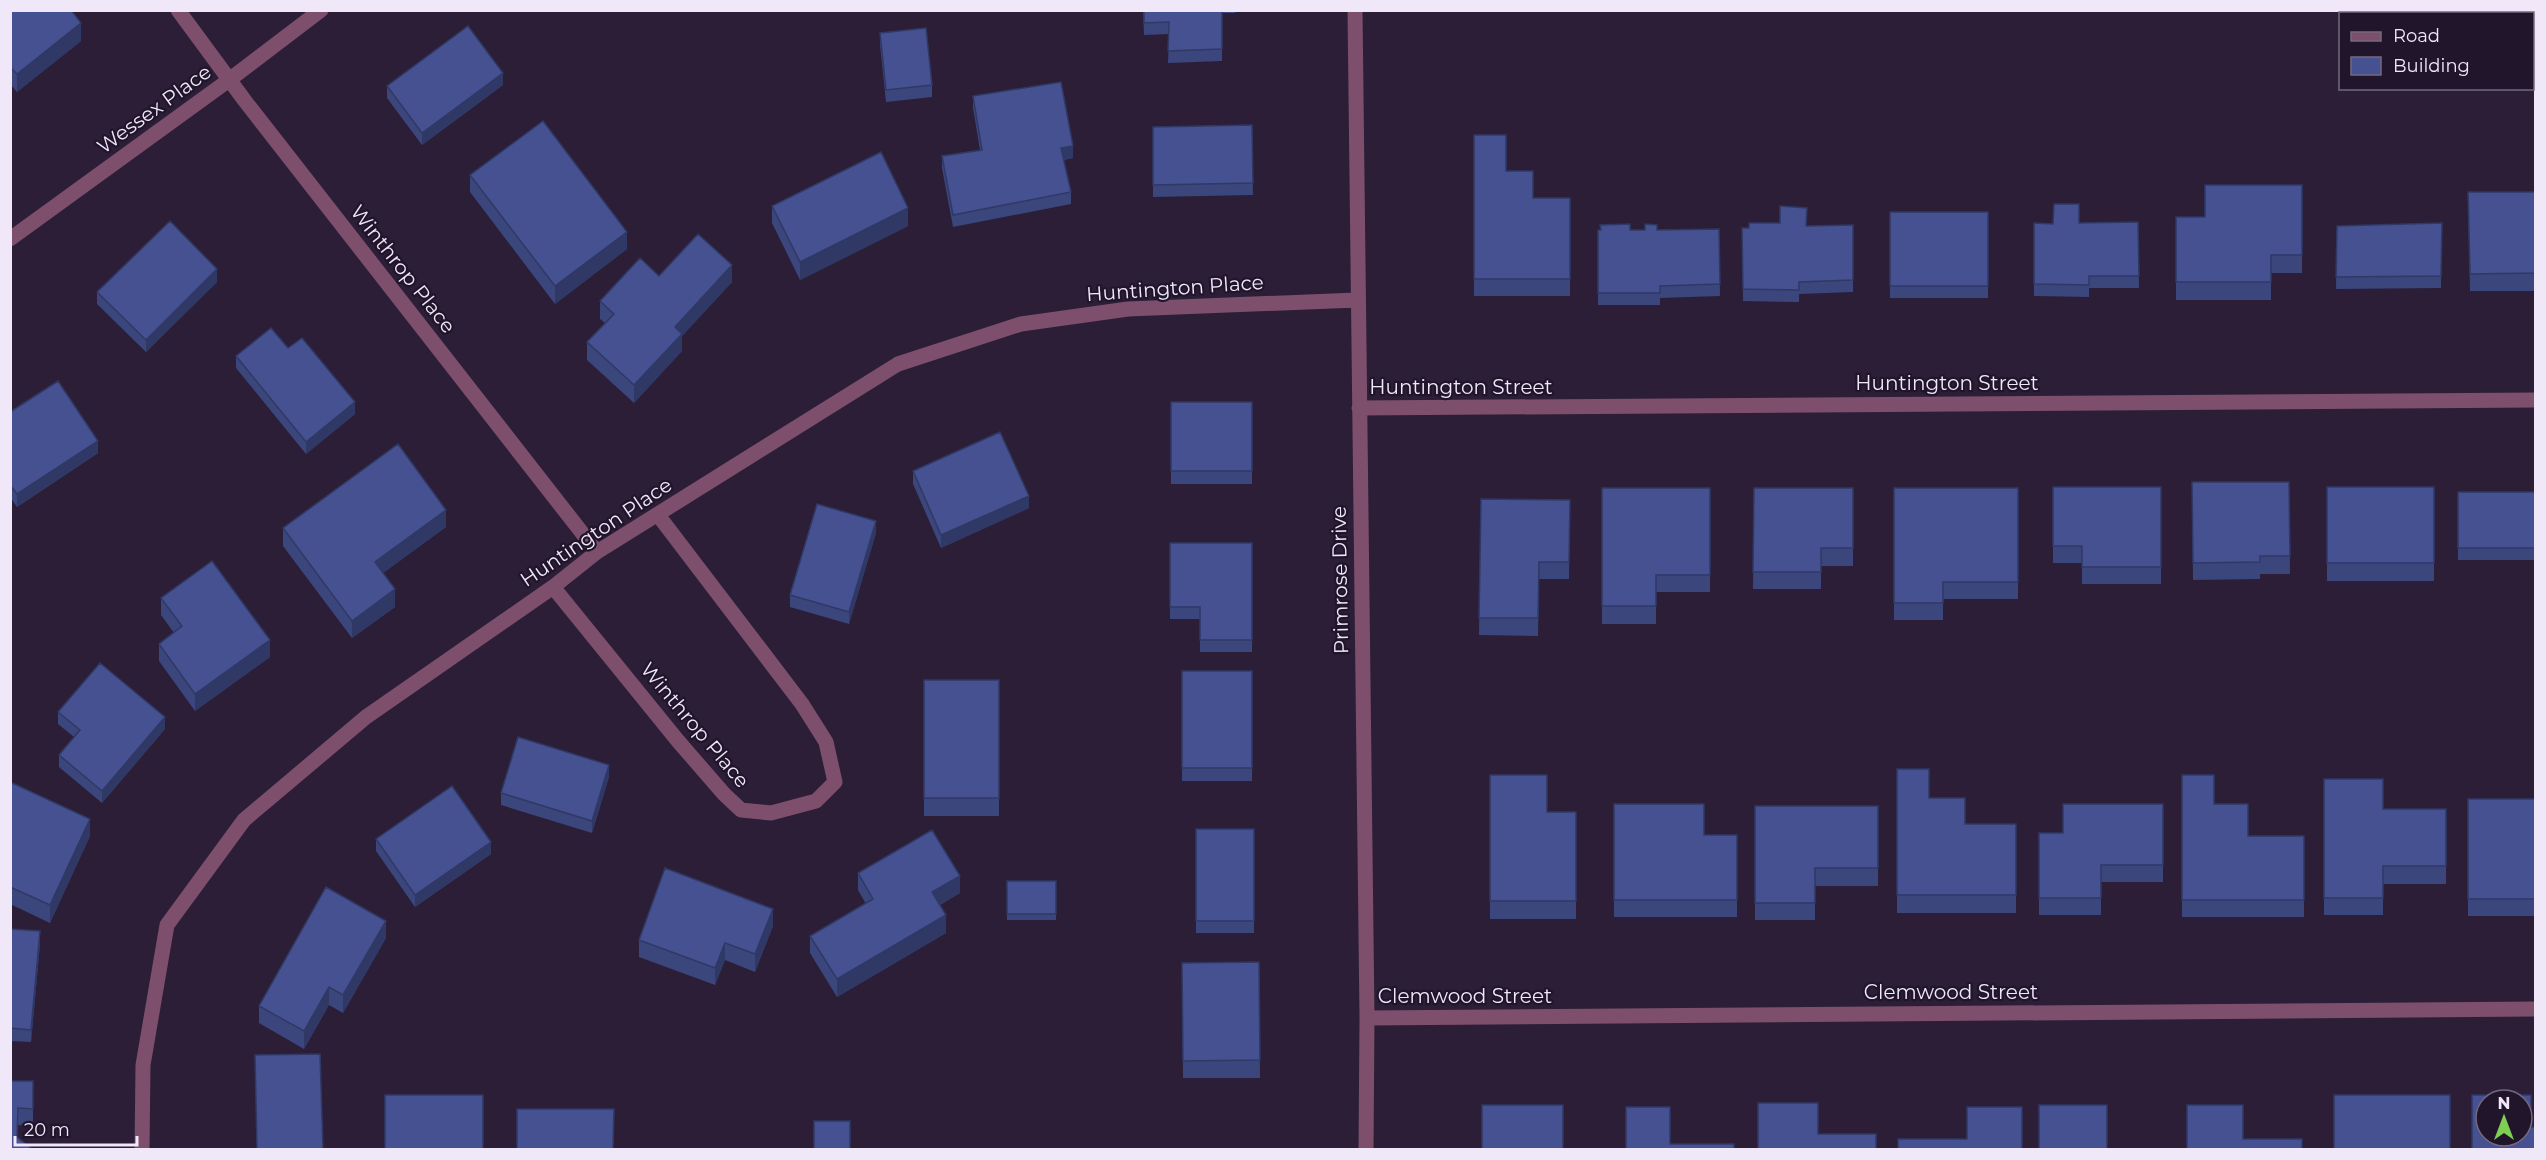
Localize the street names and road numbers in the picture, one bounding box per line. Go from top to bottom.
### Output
street label: Wessex Place [92,60,216,158]
street label: Winthrop Place [345,200,461,338]
street label: Huntington Place [1086,270,1264,306]
street label: Huntington Street [1855,371,2039,395]
street label: Huntington Street [1369,375,1553,399]
street label: Huntington Place [516,472,676,592]
street label: Primrose Drive [1327,506,1353,654]
street label: Winthrop Place [636,657,754,793]
street label: Clemwood Street [1864,980,2038,1004]
street label: Clemwood Street [1378,984,1552,1008]

